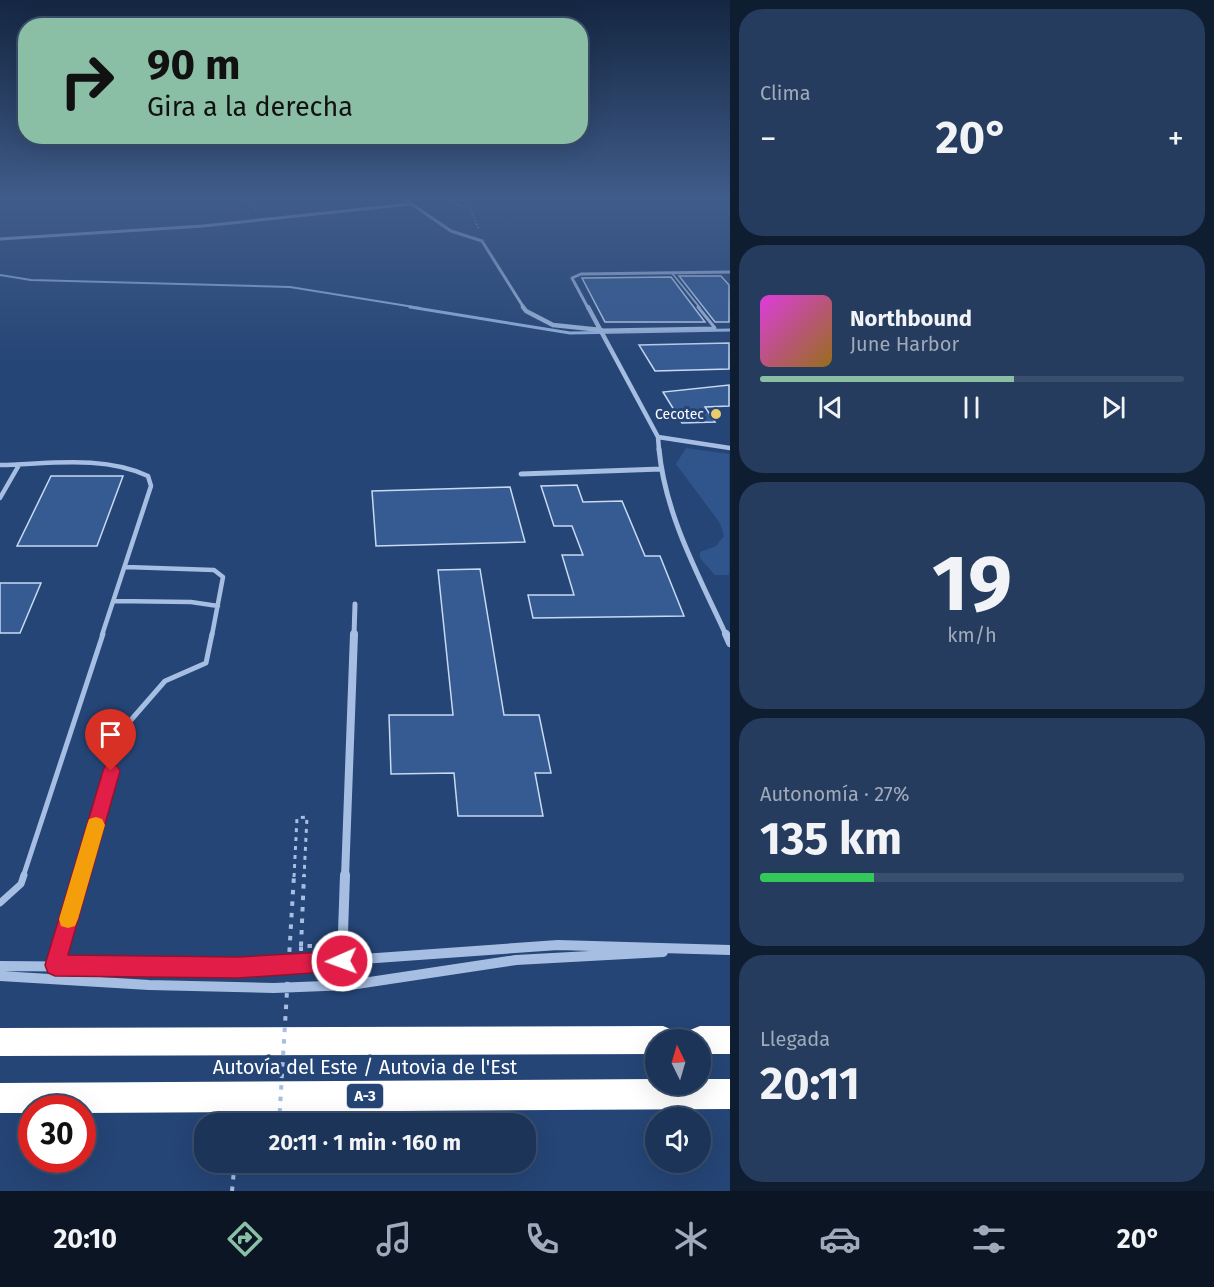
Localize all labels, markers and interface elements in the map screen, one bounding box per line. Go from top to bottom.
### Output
text: 90 m [147,40,241,90]
icon: right [48,42,126,120]
text: Clima [760,81,811,105]
text: Gira a la derecha [147,91,353,123]
text: 20° [935,111,1009,165]
text: − [760,119,777,159]
text: + [1168,119,1184,159]
text: Northbound [850,305,972,332]
text: June Harbor [850,332,959,356]
icon: previous [814,391,847,424]
icon: pause [955,391,988,424]
icon: next [1097,391,1130,424]
place label: Cecotec [655,406,704,423]
marker: Cecotec [709,407,723,421]
text: 19 [932,537,1012,631]
text: km/h [947,623,997,647]
pin [85,709,136,771]
icon: arrive [94,718,127,751]
text: Autonomía · 27% [760,782,909,806]
text: 135 km [760,812,902,866]
position arrow [310,929,374,993]
text: Llegada [760,1027,830,1051]
north arrow [645,1029,711,1095]
map controls [645,1029,711,1173]
street label: Autovía del Este / Autovia de l'Est [213,1055,518,1079]
text: 20:11 [760,1057,860,1111]
road number: A-3 [347,1084,383,1108]
speed limit sign: 30 [18,1095,96,1173]
button: sound [645,1107,711,1173]
text: 20:11 · 1 min · 160 m [269,1129,461,1156]
icon: directions [224,1218,266,1260]
icon: music [373,1218,415,1260]
icon: phone [521,1218,563,1260]
icon: climate [670,1218,712,1260]
icon: car [819,1218,861,1260]
icon: filters [968,1218,1010,1260]
text: 20:10 [53,1223,117,1255]
text: 20° [1117,1223,1161,1255]

